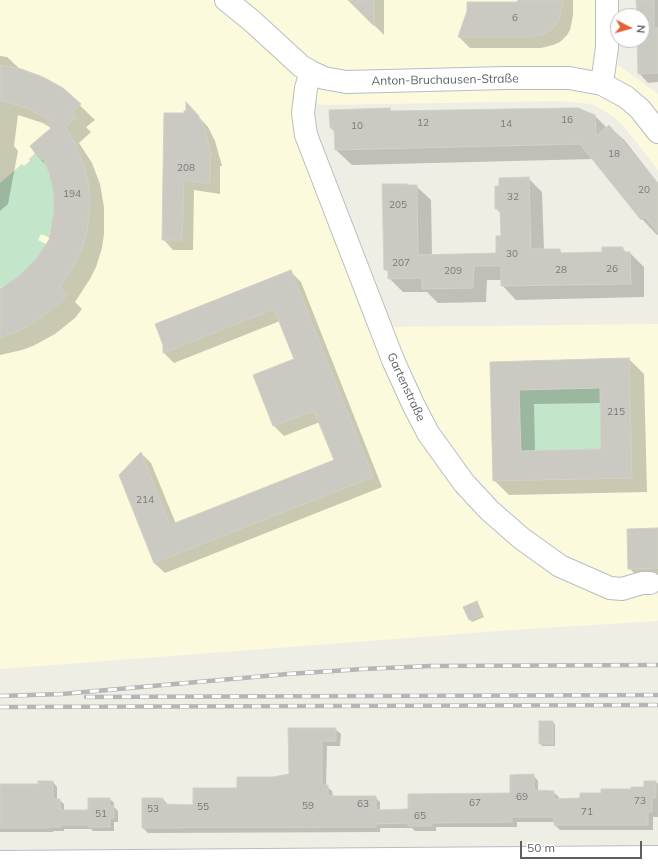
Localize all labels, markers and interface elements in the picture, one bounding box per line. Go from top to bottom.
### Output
north arrow [610,8,650,48]
house number: 6 [512,12,518,24]
text: N [634,24,648,34]
street label: Anton-Bruchausen-Straße [371,72,519,88]
house number: 16 [561,114,573,126]
house number: 12 [417,117,429,129]
house number: 14 [500,118,512,130]
house number: 10 [351,120,363,132]
house number: 18 [608,148,620,160]
house number: 208 [177,162,195,174]
house number: 20 [638,184,650,196]
house number: 194 [63,188,81,200]
house number: 32 [507,191,519,203]
house number: 205 [389,199,407,211]
house number: 30 [506,248,518,260]
house number: 207 [392,257,410,269]
house number: 26 [606,263,618,275]
house number: 28 [555,264,567,276]
house number: 209 [444,265,462,277]
street label: Gartenstraße [384,350,428,424]
house number: 215 [607,406,625,418]
house number: 214 [136,494,154,506]
house number: 69 [516,791,528,803]
house number: 73 [634,795,646,807]
house number: 67 [469,797,481,809]
house number: 63 [357,798,369,810]
house number: 59 [302,800,314,812]
house number: 55 [197,801,209,813]
house number: 53 [147,803,159,815]
house number: 71 [581,806,593,818]
house number: 51 [95,808,107,820]
house number: 65 [414,810,426,822]
scale bar [522,833,644,859]
text: 50 m [527,840,555,855]

